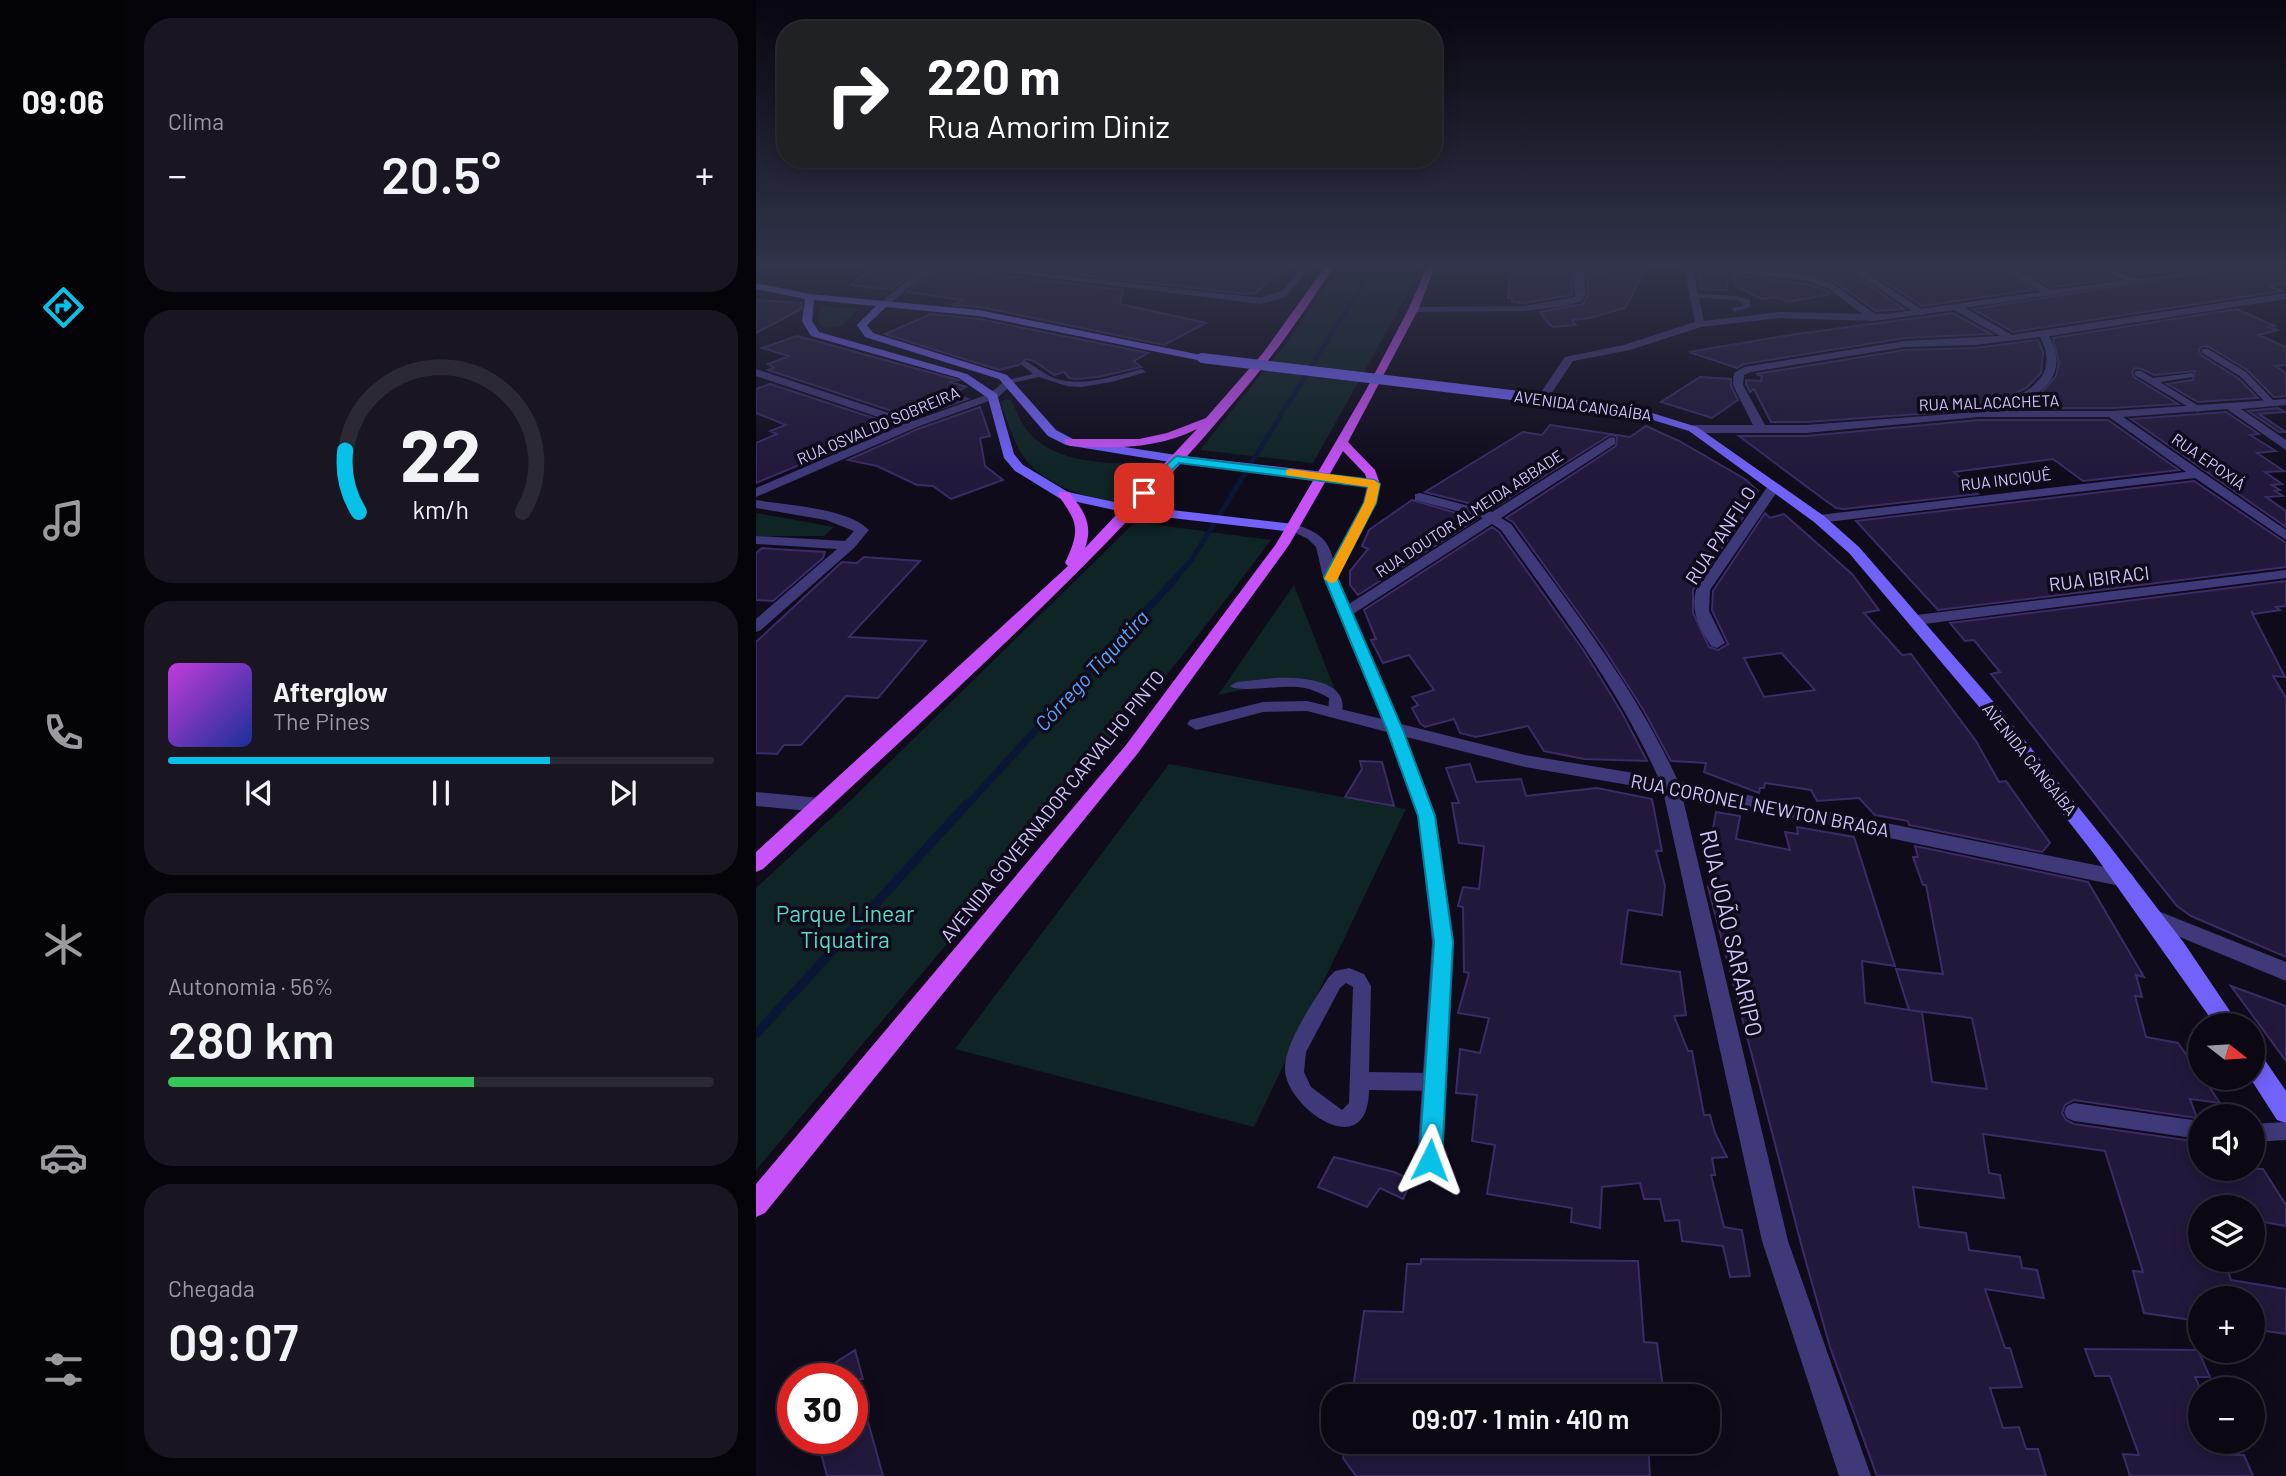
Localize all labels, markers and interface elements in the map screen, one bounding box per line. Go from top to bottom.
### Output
text: 220 m [927,46,1061,105]
icon: right [812,49,903,140]
text: 09:06 [22,82,104,120]
text: Rua Amorim Diniz [927,106,1170,144]
text: Clima [168,107,224,135]
text: 20.5° [381,142,501,204]
text: − [168,151,187,197]
text: + [695,151,714,197]
icon: directions [39,283,88,332]
street label: RUA OSVALDO SOBREIRA [794,382,962,468]
street label: AVENIDA CANGAÍBA [1513,386,1653,424]
street label: RUA MALACACHETA [1919,390,2060,414]
text: 22 [400,410,482,498]
street label: RUA EPOXIÁ [2169,429,2250,493]
street label: RUA DOUTOR ALMEIDA ABBADE [1372,445,1566,581]
pin [1114,463,1174,523]
street label: RUA INCIQUÊ [1960,464,2052,494]
icon: arrive [1125,474,1163,512]
street label: RUA PANFILO [1680,482,1760,588]
text: km/h [413,494,469,524]
icon: music [39,496,88,545]
street label: RUA IBIRACI [2047,560,2151,596]
water label: Córrego Tiquatira [1029,605,1153,735]
street label: AVENIDA GOVERNADOR CARVALHO PINTO [935,665,1169,947]
text: Afterglow [273,676,388,707]
street label: AVENIDA CANGAÍBA [1979,699,2081,819]
text: The Pines [273,707,370,735]
icon: phone [39,708,88,757]
street label: RUA CORONEL NEWTON BRAGA [1629,769,1891,841]
icon: previous [240,774,278,812]
icon: pause [422,774,460,812]
icon: next [604,774,642,812]
street label: RUA JOÃO SARARIPO [1695,827,1769,1039]
park label: Parque Linear Tiquatira [776,899,915,953]
icon: climate [39,920,88,969]
text: Autonomia · 56% [168,972,333,1000]
text: 280 km [168,1007,335,1069]
north arrow [2188,1013,2264,1090]
map controls [2188,1013,2265,1454]
button: sound [2188,1104,2265,1181]
position arrow [1393,1123,1467,1197]
icon: car [39,1133,88,1182]
button: layers [2188,1195,2265,1272]
text: Chegada [168,1274,255,1302]
button: + [2188,1286,2265,1363]
text: 09:07 [168,1309,298,1371]
icon: filters [39,1345,88,1394]
speed limit sign: 30 [777,1363,868,1454]
button: − [2188,1377,2265,1454]
text: 09:07 · 1 min · 410 m [1412,1403,1629,1434]

